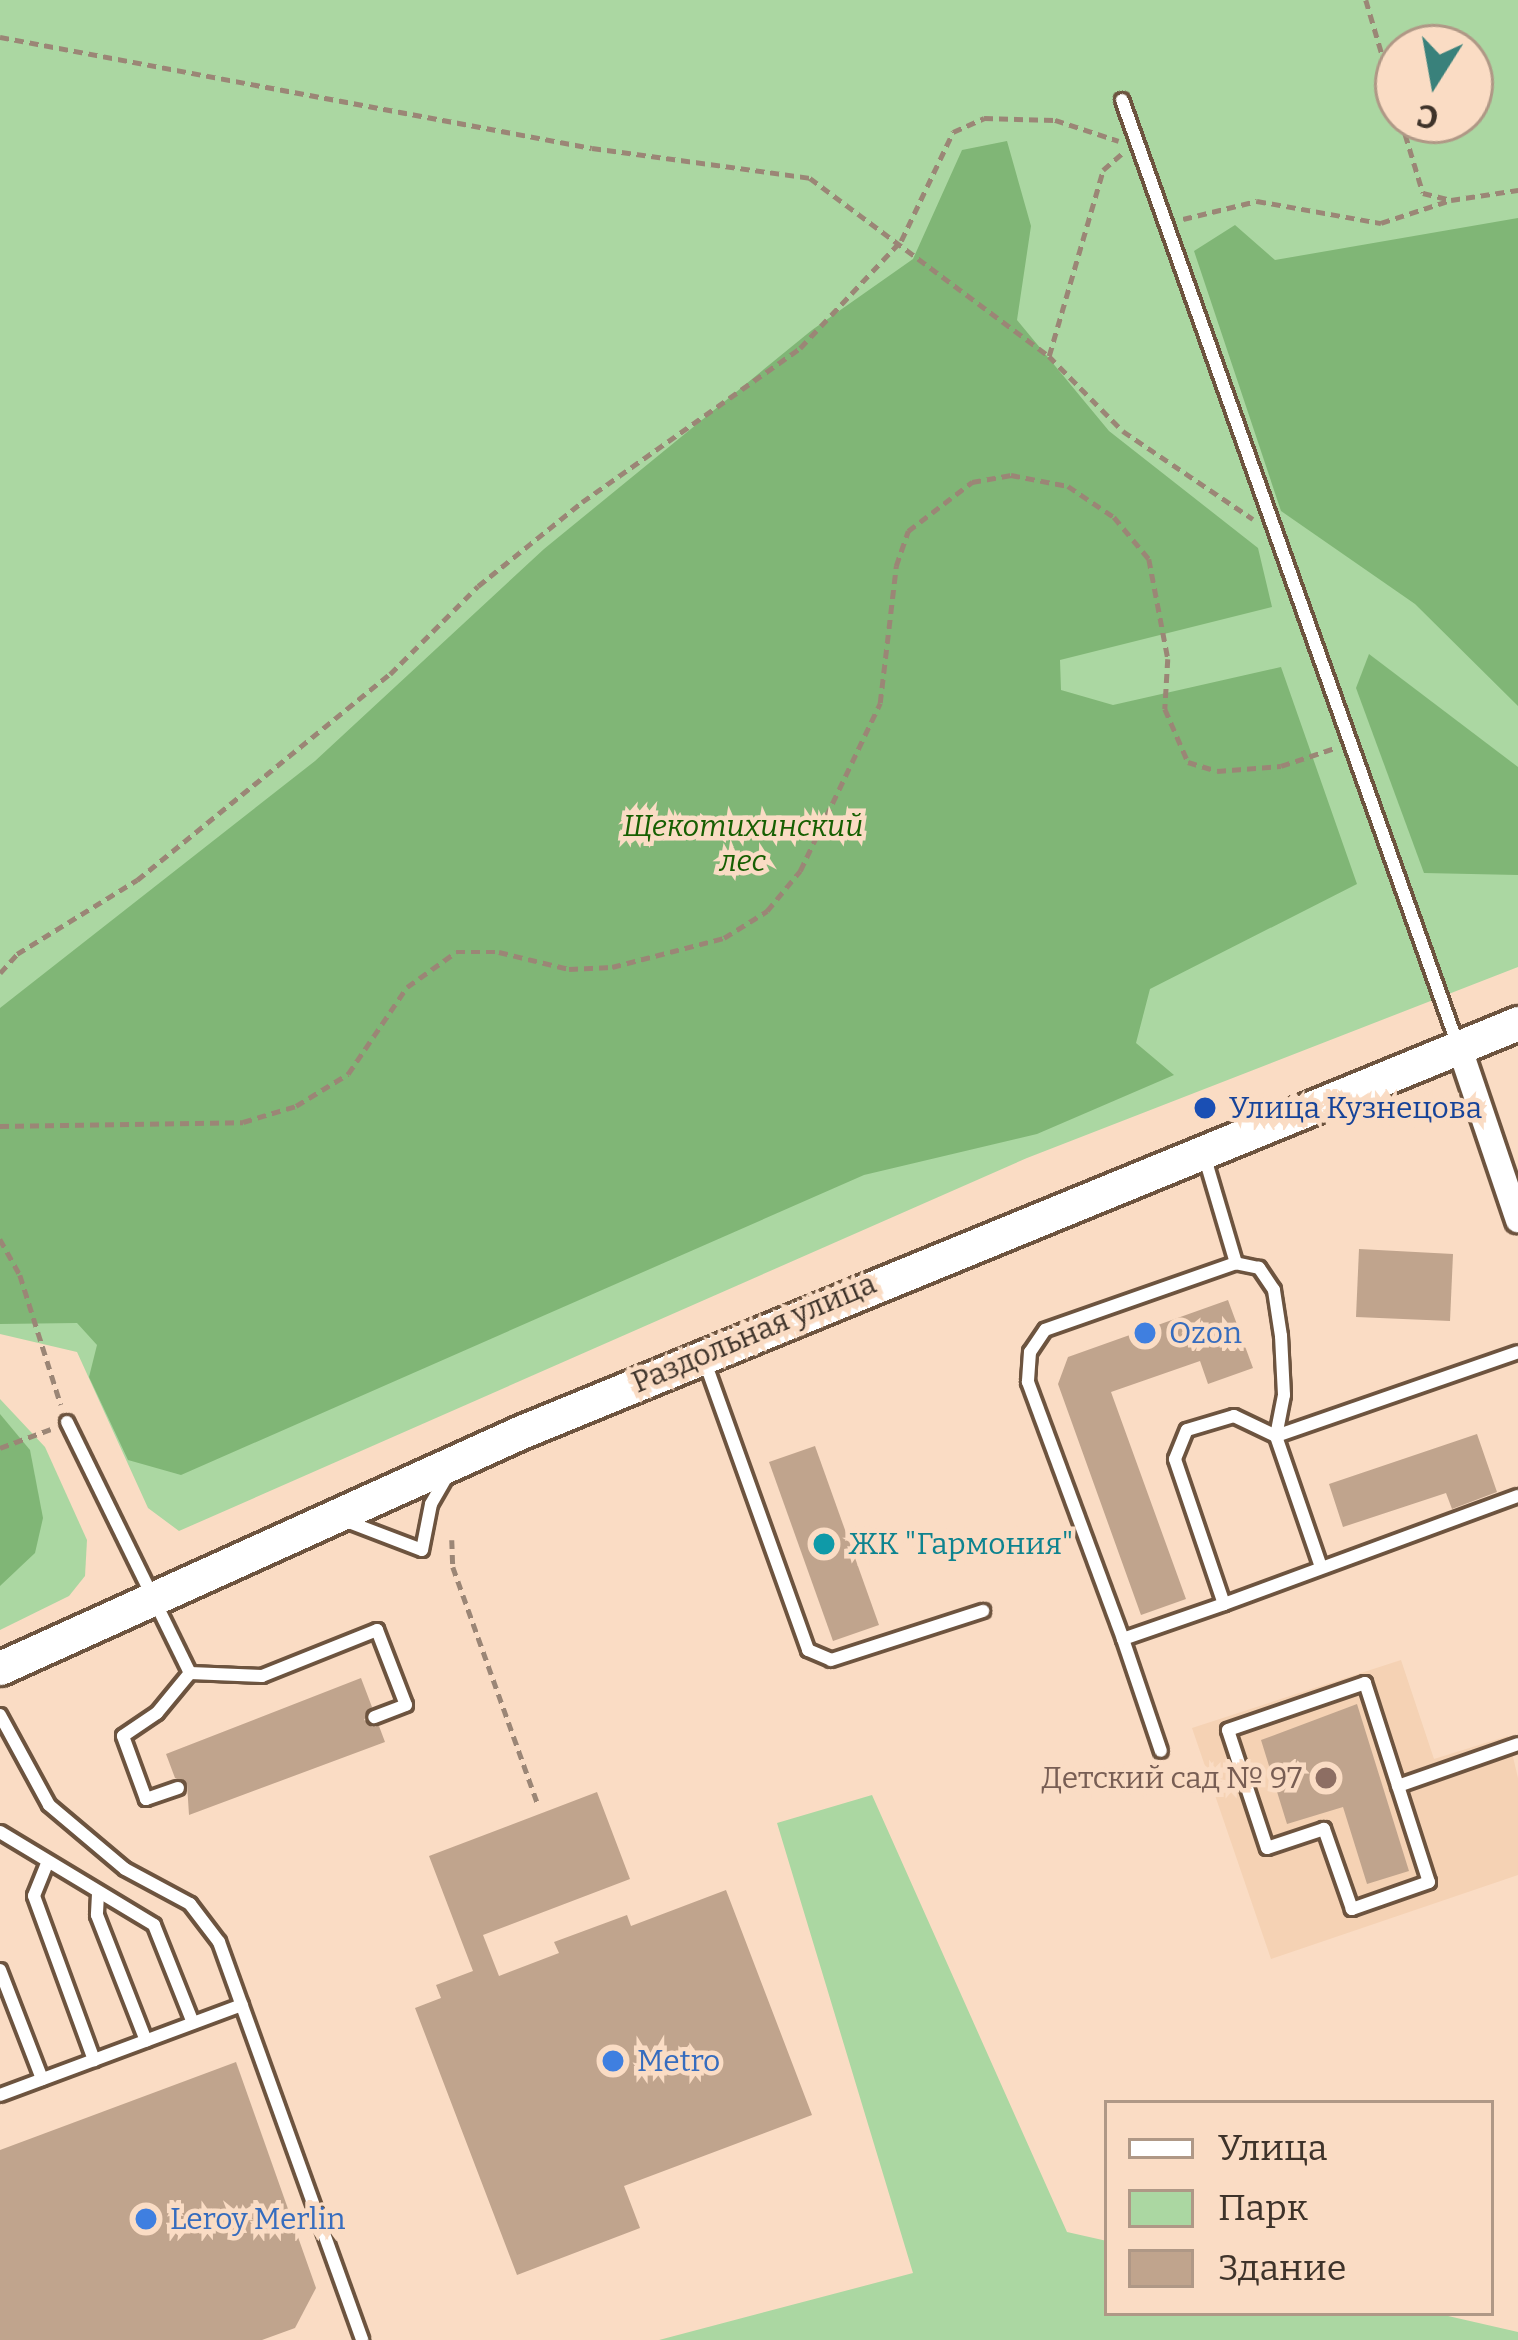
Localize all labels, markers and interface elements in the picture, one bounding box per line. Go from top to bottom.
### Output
north arrow [1374,24,1494,144]
text: С [1414,95,1442,138]
park label: Щекотихинский лес [623,808,863,878]
place label: Улица Кузнецова [1229,1090,1482,1126]
marker: Улица Кузнецова [1192,1095,1218,1121]
street label: Раздольная улица [626,1265,882,1401]
place label: Ozon [1169,1315,1242,1351]
marker: Ozon [1132,1320,1158,1346]
place label: ЖК "Гармония" [848,1526,1073,1562]
marker: ЖК "Гармония" [811,1531,837,1557]
place label: Детский сад № 97 [1041,1760,1302,1796]
marker: Детский сад № 97 [1313,1765,1339,1791]
place label: Metro [637,2043,720,2079]
marker: Metro [600,2048,626,2074]
legend [1104,2100,1494,2316]
text: Улица [1218,2126,1327,2170]
text: Парк [1218,2186,1308,2230]
place label: Leroy Merlin [170,2201,346,2237]
marker: Leroy Merlin [133,2206,159,2232]
text: Здание [1218,2246,1346,2290]

